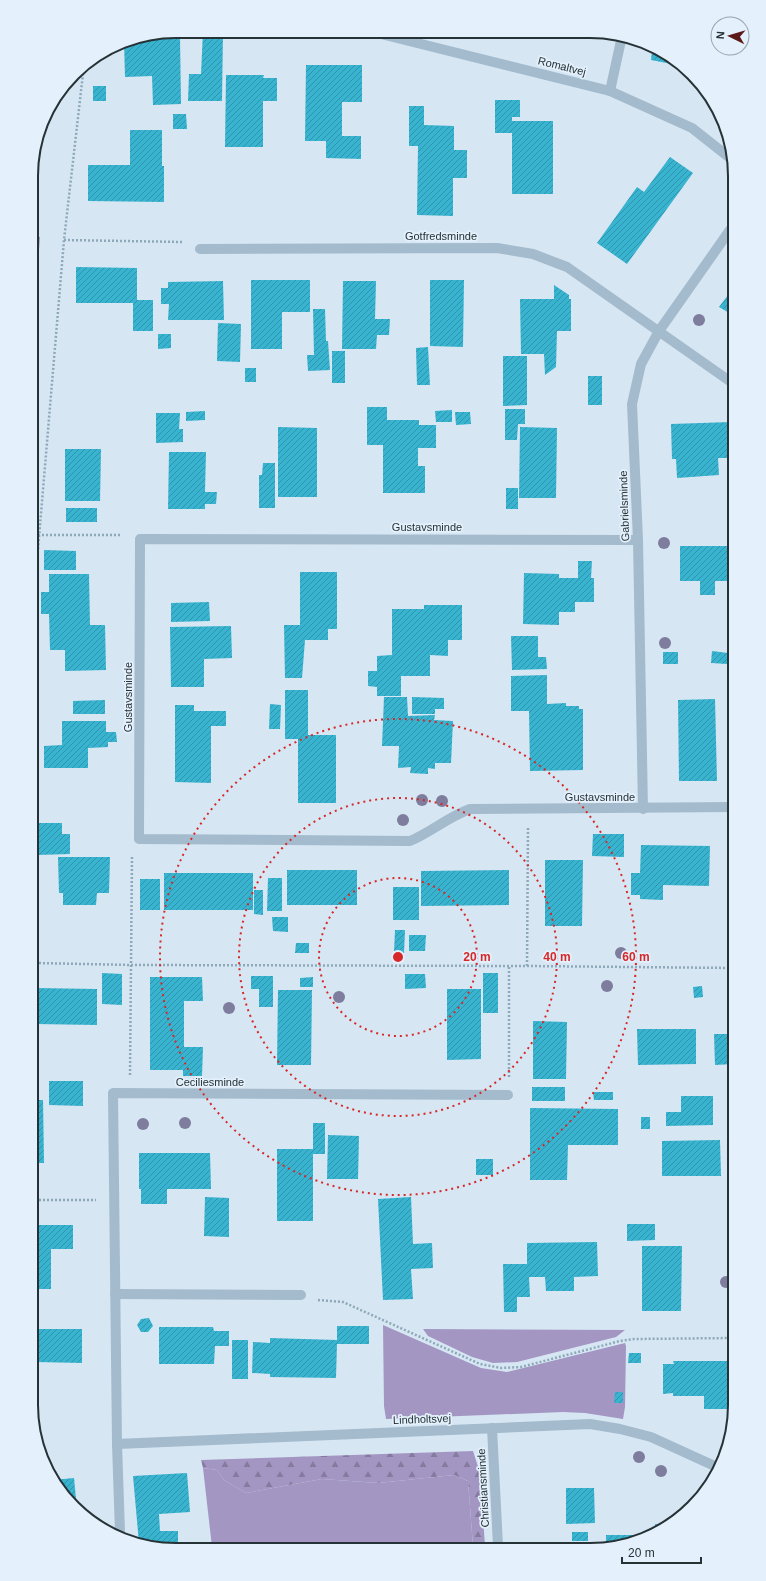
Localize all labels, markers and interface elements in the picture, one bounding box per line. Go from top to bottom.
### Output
north arrow [710,16,750,56]
text: N [714,31,726,40]
street label: Romaltvej [537,54,587,78]
street label: Gotfredsminde [405,230,477,242]
street label: Gabrielsminde [617,470,631,542]
street label: Gustavsminde [392,521,462,533]
street label: Gustavsminde [122,662,134,732]
street label: Gustavsminde [565,791,635,803]
centre of rings [391,950,405,964]
text: 20 m [463,950,491,964]
text: 40 m [543,950,571,964]
text: 60 m [622,950,650,964]
street label: Ceciliesminde [176,1076,244,1088]
street label: Lindholtsvej [393,1412,451,1426]
street label: Christiansminde [475,1448,491,1528]
scale bar [622,1539,701,1565]
text: 20 m [628,1546,655,1560]

